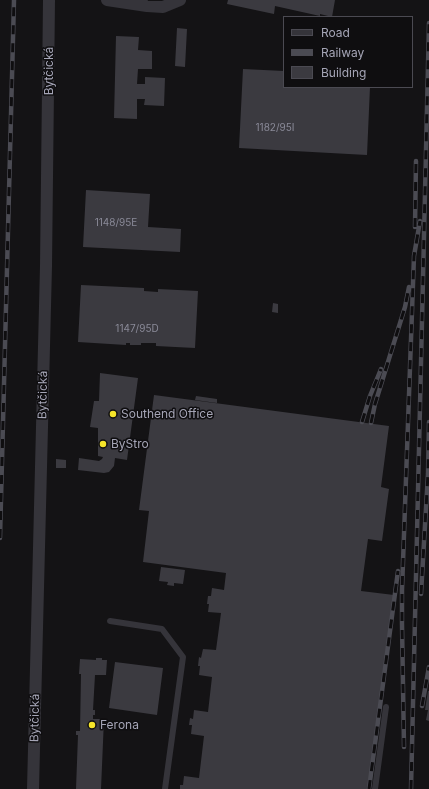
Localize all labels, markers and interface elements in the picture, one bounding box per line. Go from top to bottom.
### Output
legend [283,16,413,88]
text: Road [321,25,350,40]
text: Railway [321,45,364,60]
street label: Bytčická [42,47,56,95]
text: Building [321,65,366,80]
house number: 1182/95I [256,122,294,134]
house number: 1148/95E [95,217,137,229]
house number: 1147/95D [115,323,159,335]
street label: Bytčická [35,371,51,419]
place label: Southend Office [121,407,213,421]
marker: Southend Office [108,409,118,419]
place label: ByStro [111,437,149,451]
marker: ByStro [98,439,108,449]
street label: Bytčická [27,694,43,742]
place label: Ferona [100,718,139,732]
marker: Ferona [87,720,97,730]

